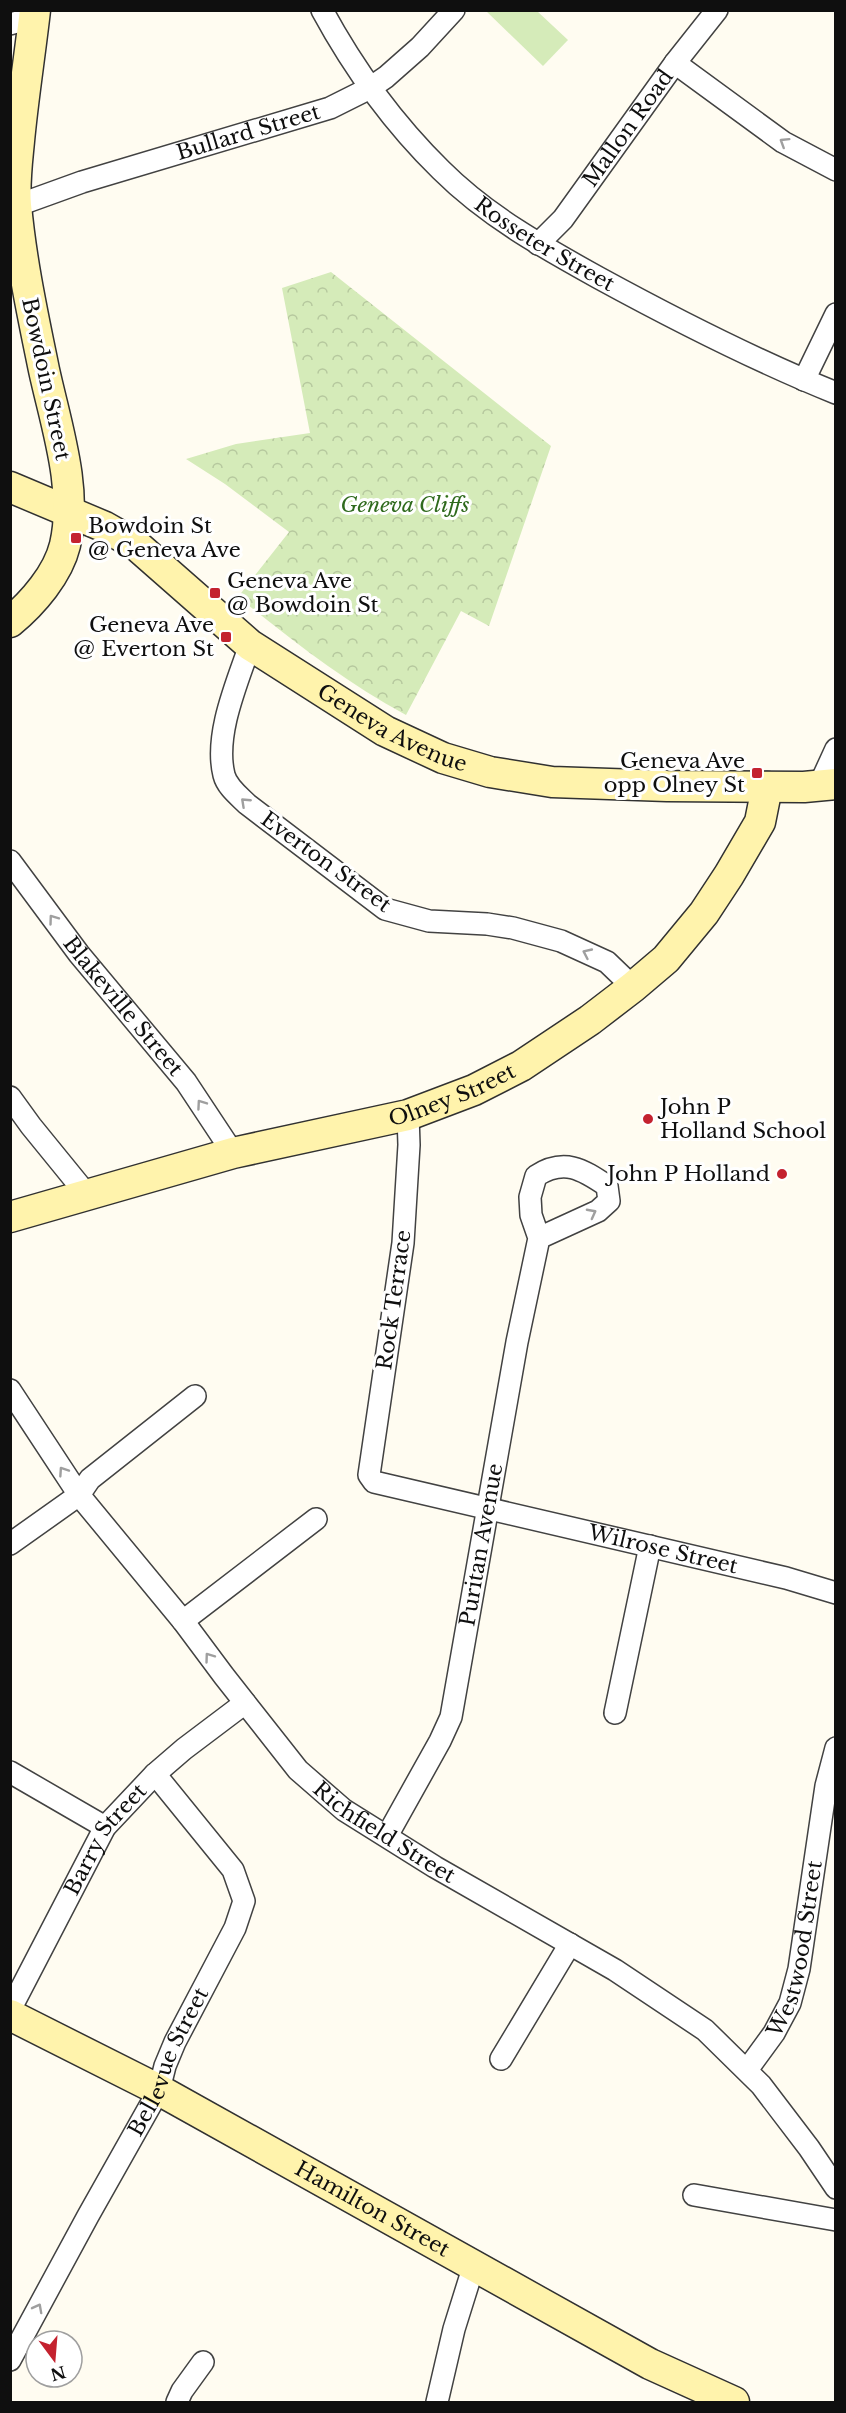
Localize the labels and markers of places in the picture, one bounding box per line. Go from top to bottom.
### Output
place label: Bowdoin St @ Geneva Ave [88,513,241,563]
marker: Bowdoin St @ Geneva Ave [69,531,83,545]
place label: Geneva Ave @ Bowdoin St [227,568,379,618]
marker: Geneva Ave @ Bowdoin St [208,586,222,600]
place label: Geneva Ave @ Everton St [74,612,214,662]
marker: Geneva Ave @ Everton St [219,630,233,644]
place label: Geneva Ave opp Olney St [604,748,745,798]
marker: Geneva Ave opp Olney St [750,766,764,780]
place label: John P Holland School [657,1094,826,1144]
marker: John P Holland School [641,1112,655,1126]
place label: John P Holland [604,1161,770,1187]
marker: John P Holland [775,1167,789,1181]

